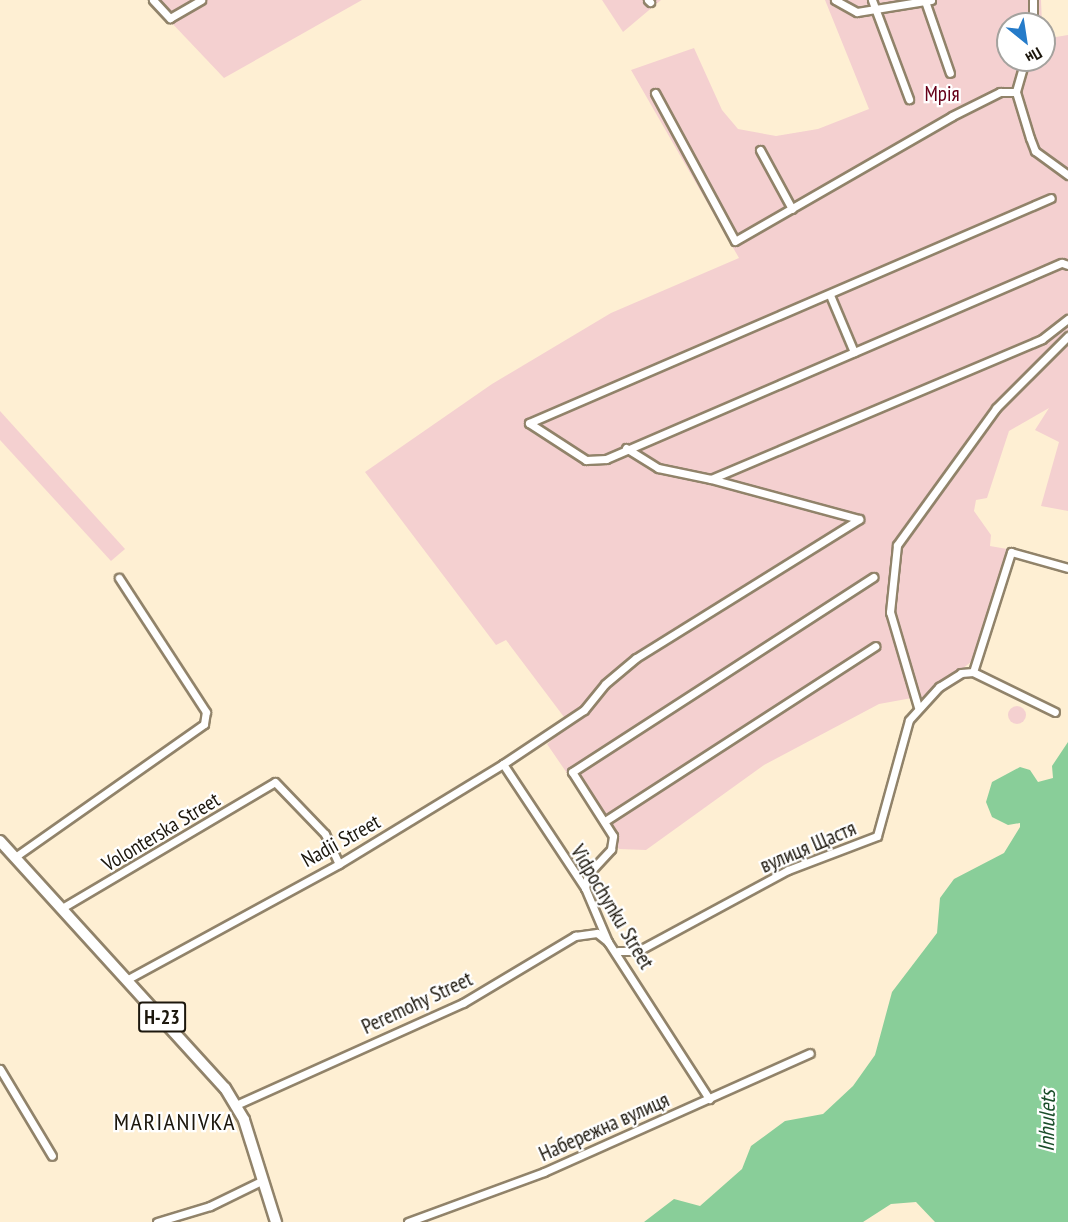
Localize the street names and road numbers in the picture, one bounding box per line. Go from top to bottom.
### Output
street label: Volonterska Street [98,787,224,877]
street label: Nadii Street [297,809,385,873]
street label: вулиця Щастя [756,816,860,878]
street label: Vidpochynku Street [565,840,659,974]
street label: Peremohy Street [357,966,477,1040]
road number: Н-23 [138,1000,186,1034]
street label: Набережна вулиця [535,1087,673,1167]

